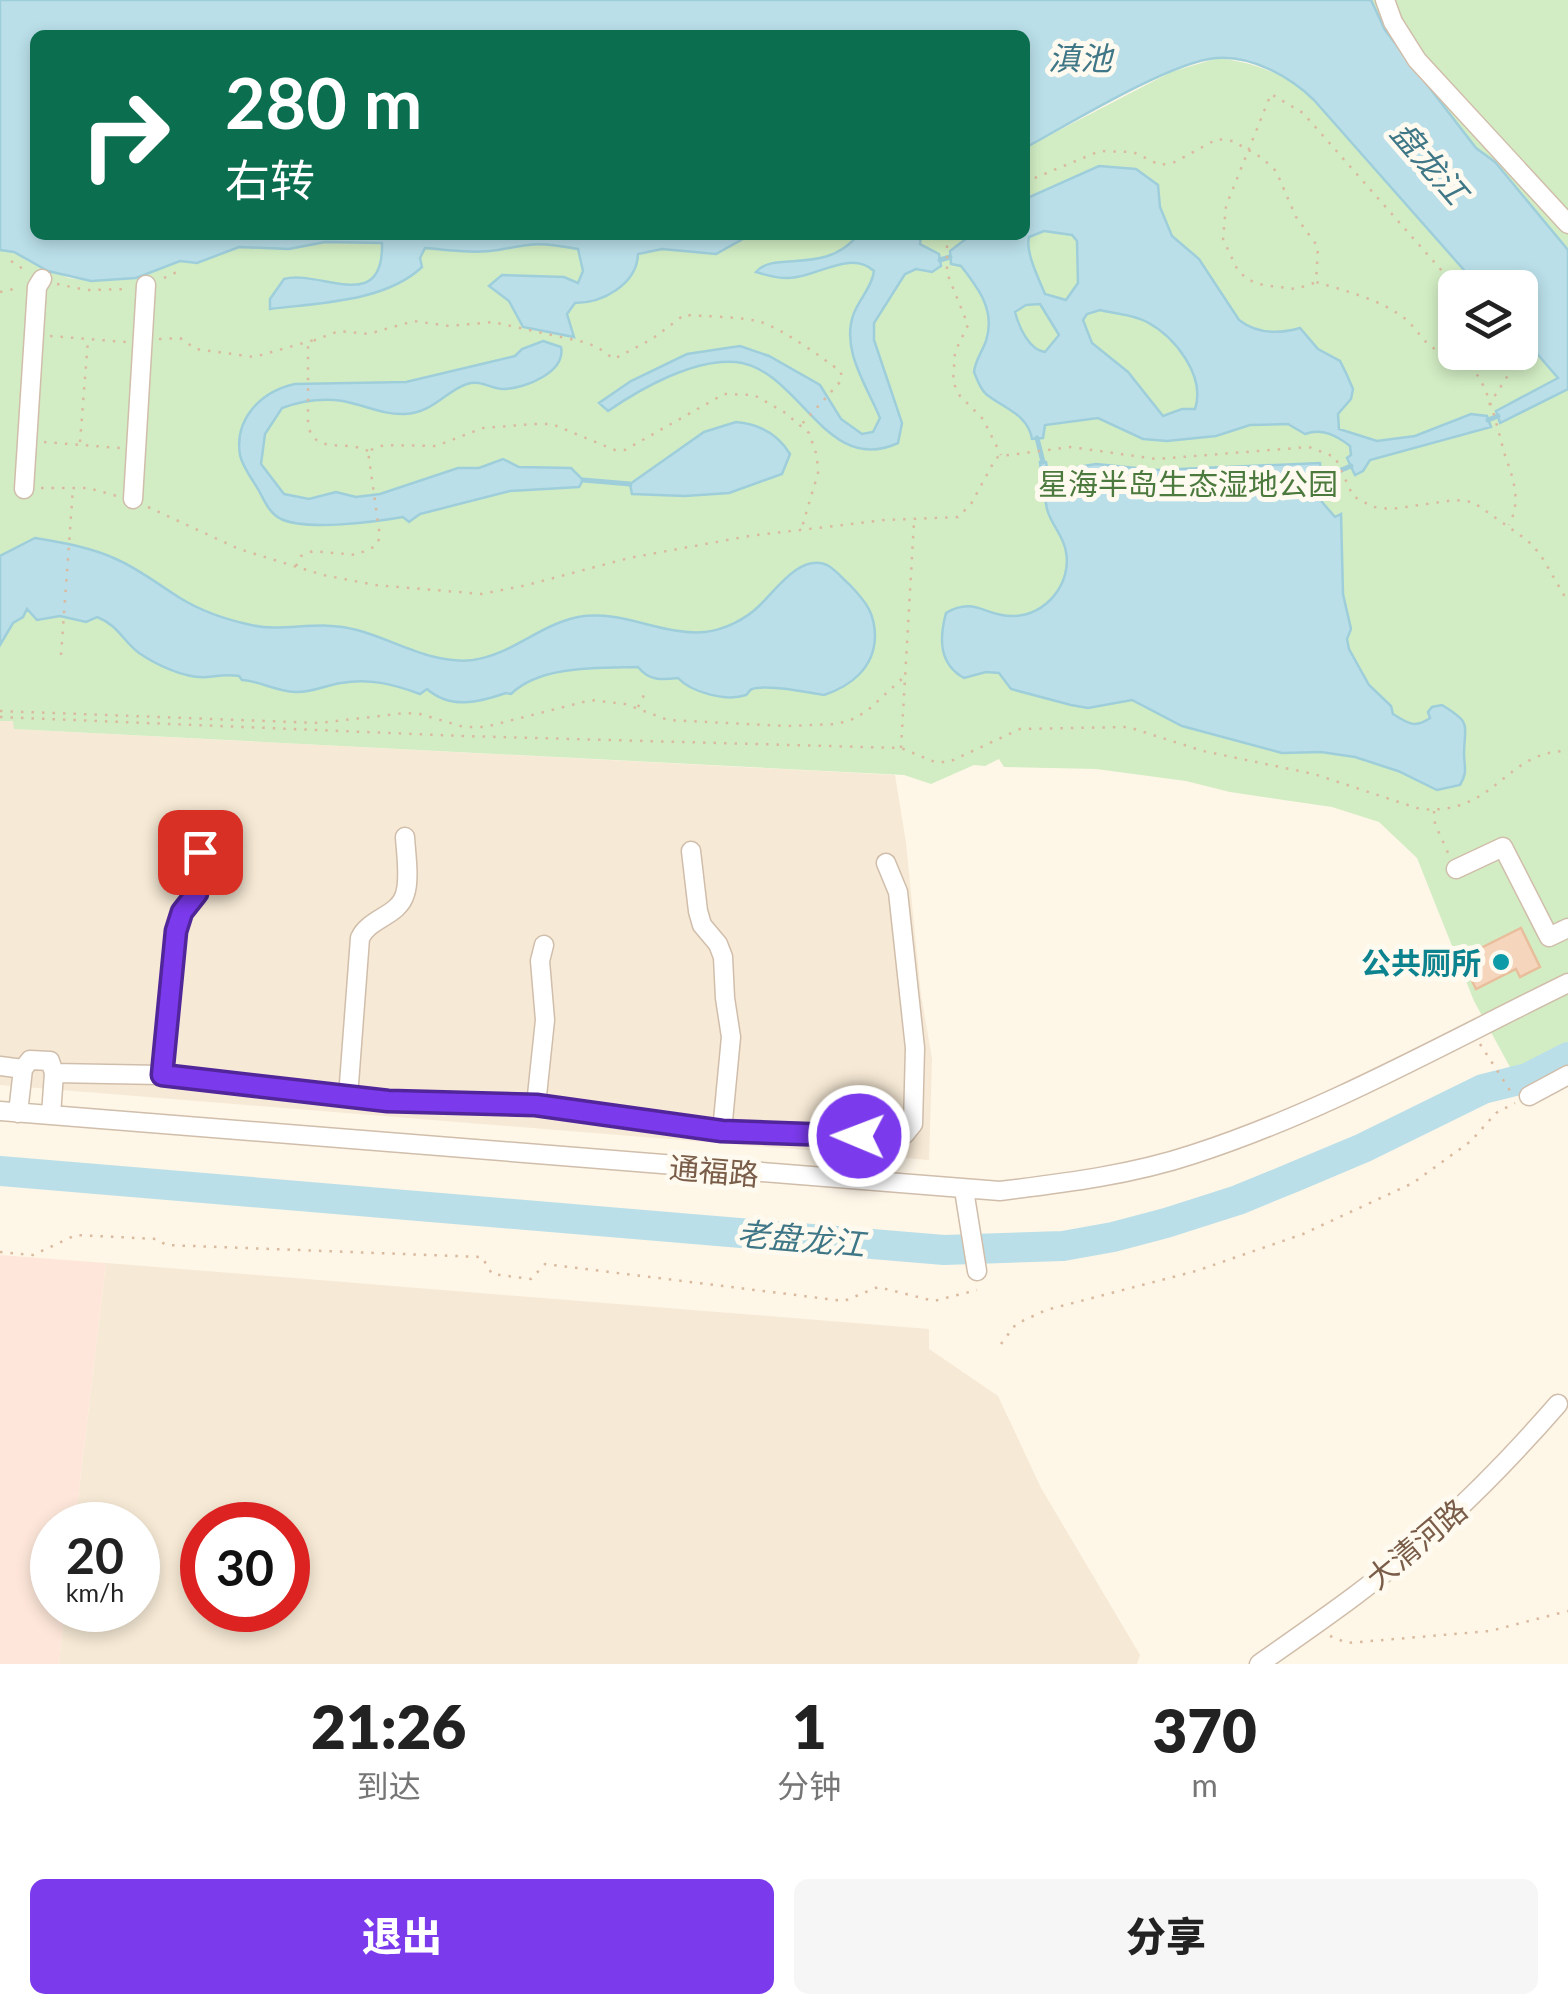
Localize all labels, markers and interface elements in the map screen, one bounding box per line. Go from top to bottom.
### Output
water label: 滇池 [1048,38,1115,77]
text: 280 m [225,60,422,144]
icon: right [60,70,190,200]
water label: 盘龙江 [1384,113,1478,213]
text: 右转 [225,153,315,207]
map controls [1438,270,1538,370]
button: layers [1438,270,1538,370]
park label: 星海半岛生态湿地公园 [1038,465,1338,501]
pin [158,810,243,895]
icon: arrive [173,825,228,880]
place label: 公共厕所 [1361,944,1481,980]
marker: 公共厕所 [1490,951,1512,973]
position arrow [807,1084,911,1188]
street label: 通福路 [668,1148,760,1192]
water label: 老盘龙江 [736,1213,869,1263]
street label: 大清河路 [1358,1491,1474,1595]
speed limit sign: 30 [180,1502,310,1632]
text: 20 [66,1525,124,1585]
text: km/h [66,1577,124,1607]
text: 21:26 [311,1690,466,1762]
text: 1 [792,1690,827,1762]
text: 370 [1152,1694,1257,1766]
text: m [1191,1765,1218,1804]
text: 到达 [357,1766,421,1805]
text: 分钟 [777,1766,841,1805]
button: 退出 [30,1879,774,1994]
button: 分享 [794,1879,1538,1994]

